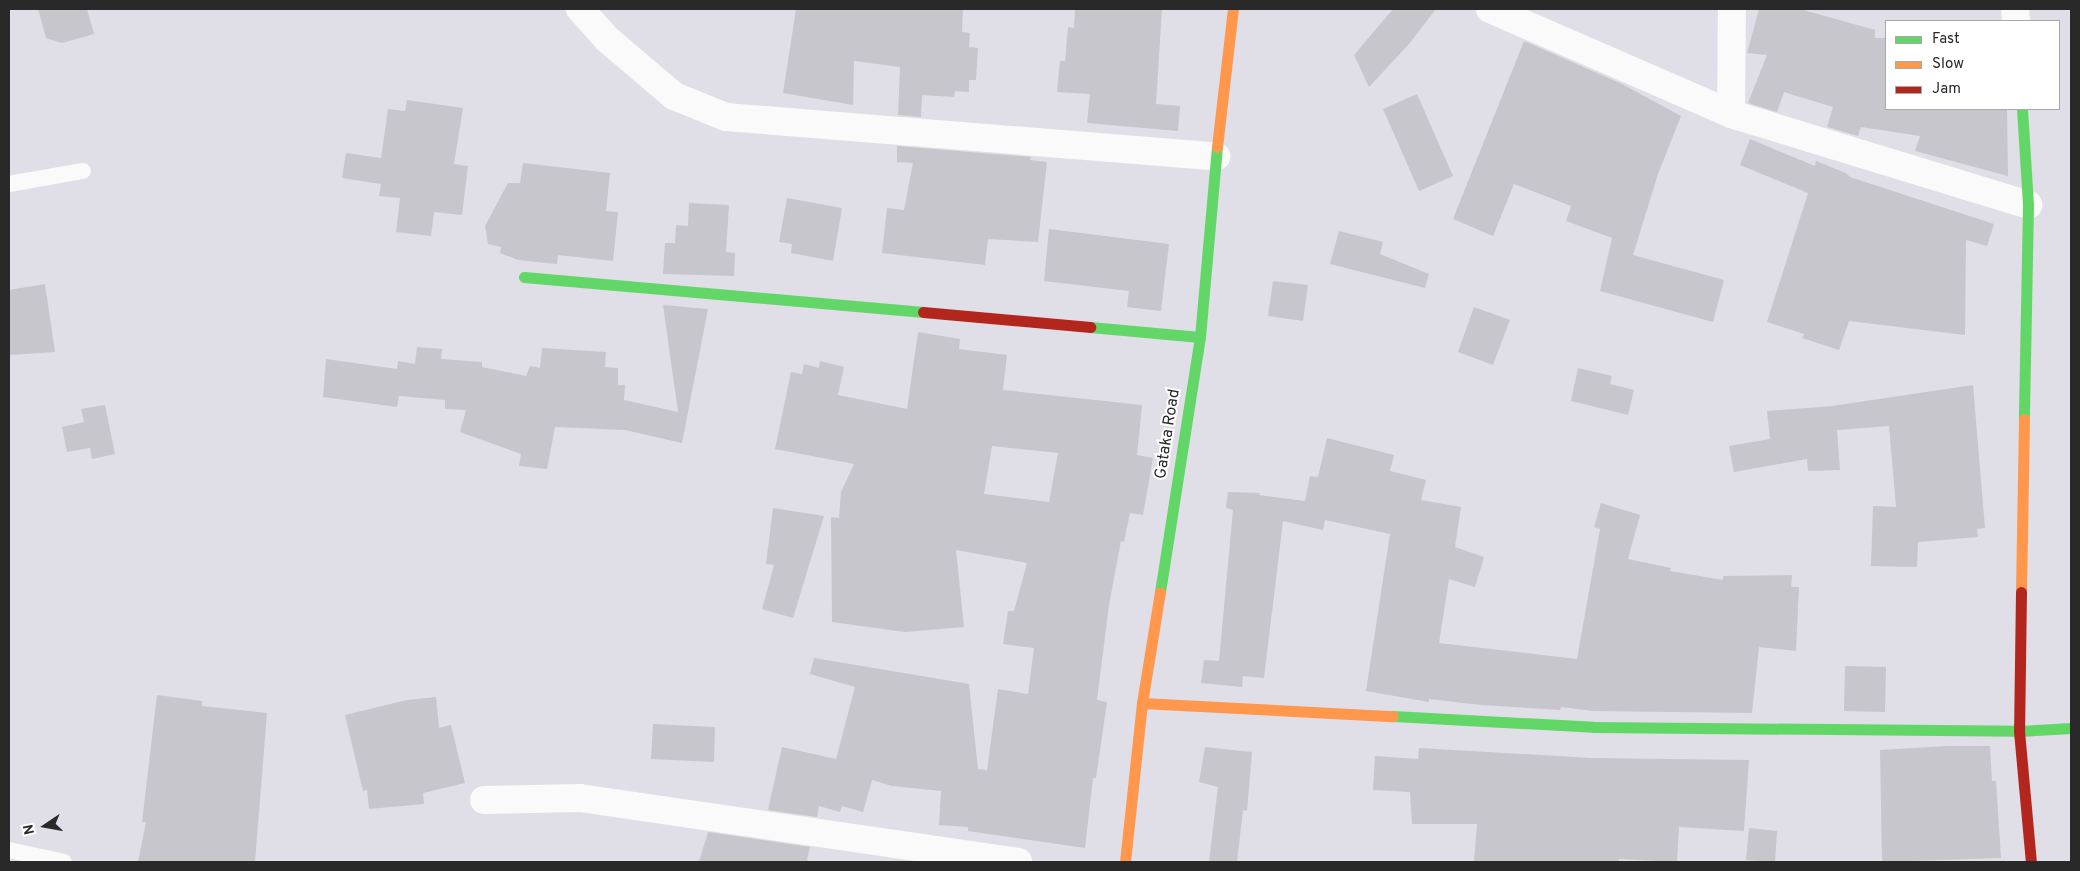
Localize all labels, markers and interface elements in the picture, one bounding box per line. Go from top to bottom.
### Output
legend [1885,20,2060,110]
text: Fast [1932,30,1960,49]
text: Slow [1932,55,1964,74]
text: Jam [1932,80,1961,99]
street label: Gataka Road [1151,388,1185,480]
north arrow [20,801,70,851]
text: N [20,823,39,836]

